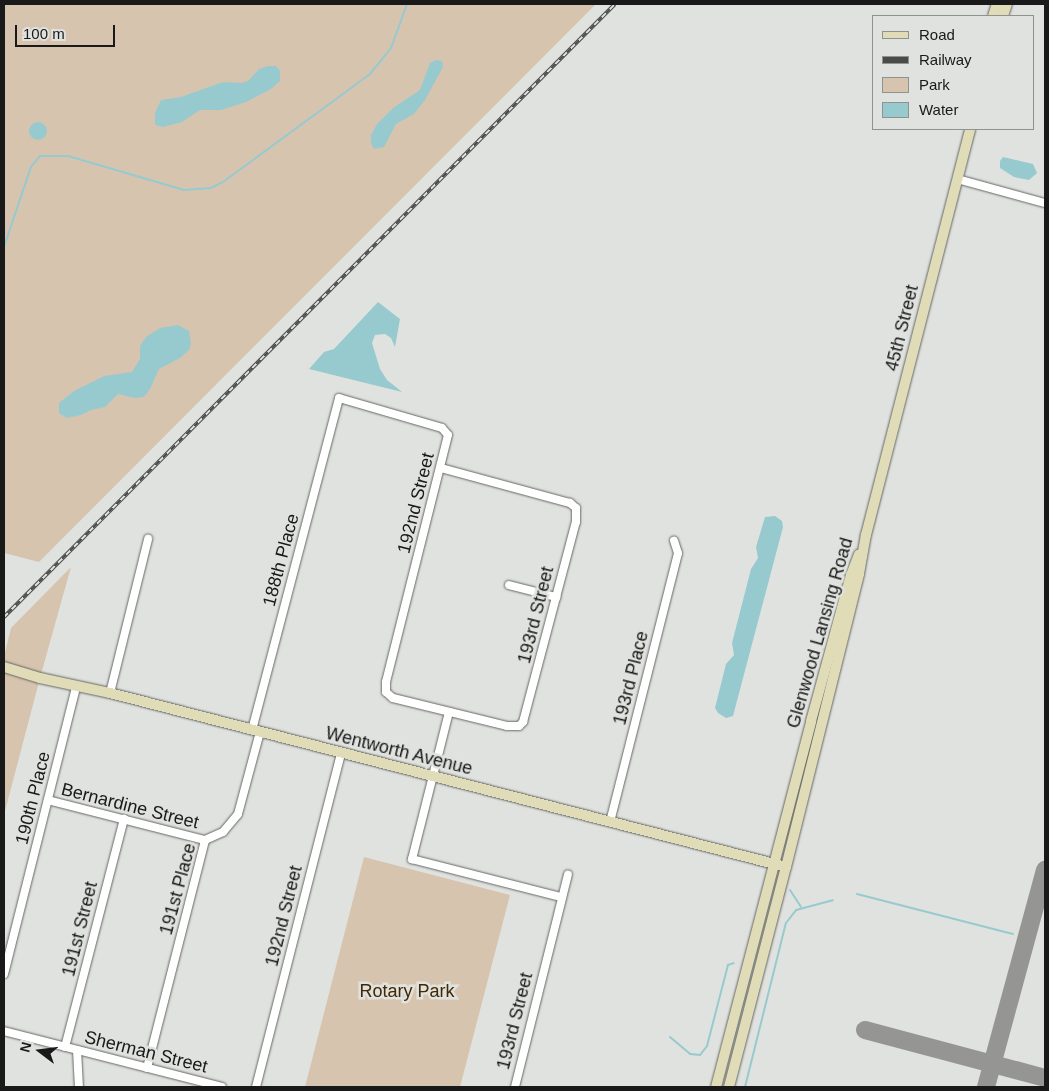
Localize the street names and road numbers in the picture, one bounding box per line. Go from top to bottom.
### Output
street label: 45th Street [881,283,923,373]
street label: 192nd Street [393,450,439,556]
street label: 188th Place [258,511,304,609]
street label: Glenwood Lansing Road [782,535,858,731]
street label: 193rd Street [514,564,558,666]
street label: 193rd Place [609,629,653,727]
street label: Wentworth Avenue [323,722,475,780]
street label: 190th Place [11,749,55,847]
street label: Bernardine Street [59,778,201,834]
street label: 191st Place [155,841,201,937]
street label: 192nd Street [261,863,307,969]
street label: 191st Street [58,879,102,979]
street label: 193rd Street [493,970,537,1072]
street label: Sherman Street [82,1026,210,1078]

